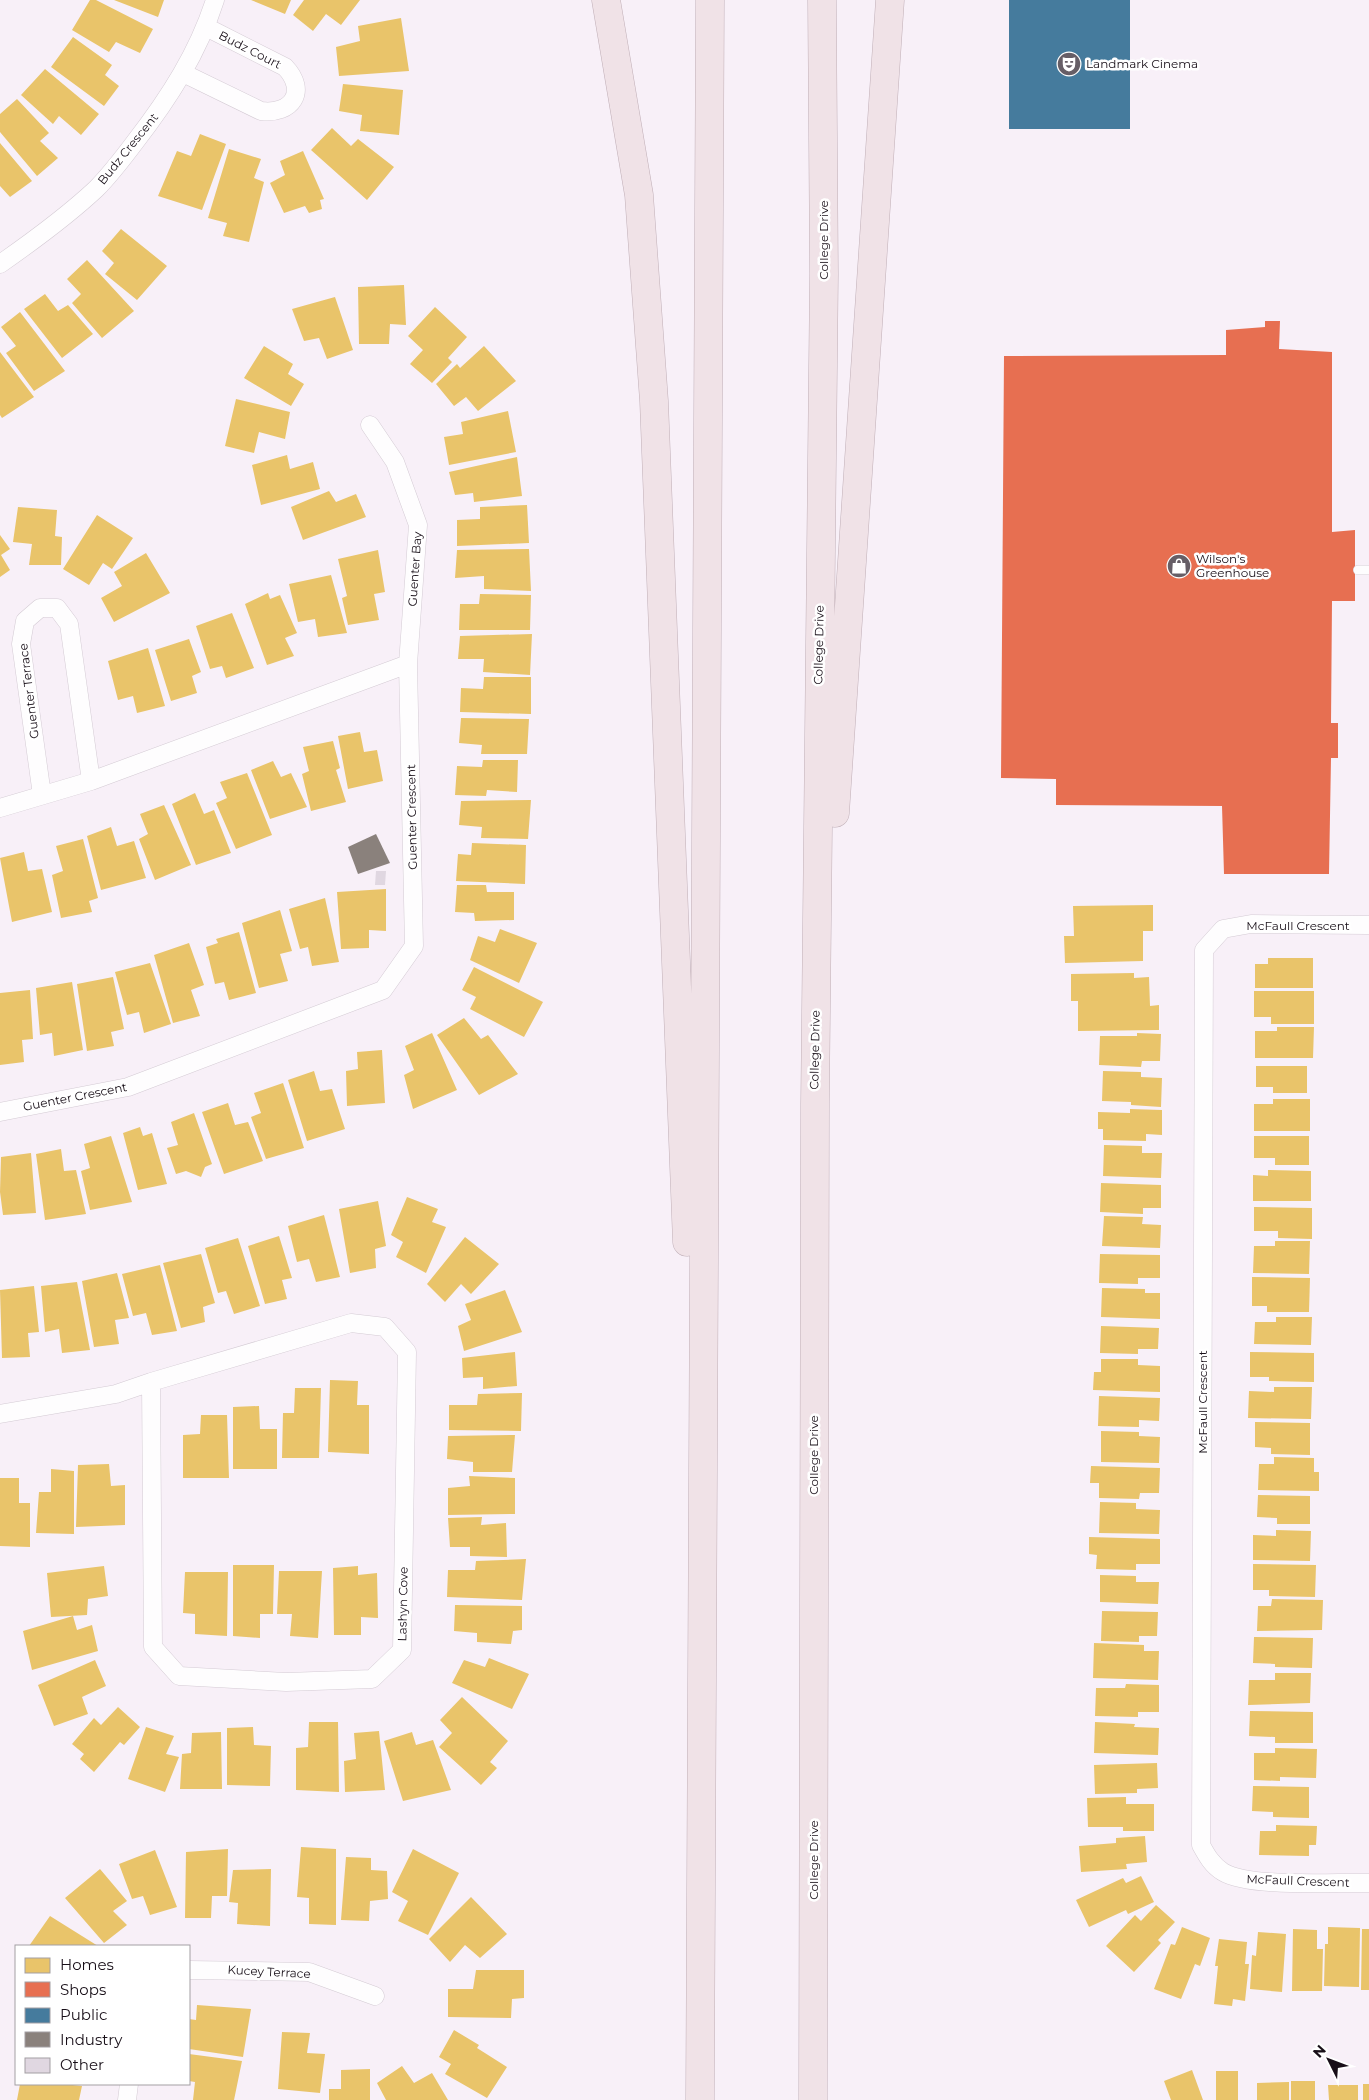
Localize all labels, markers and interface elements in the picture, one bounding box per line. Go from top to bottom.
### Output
street label: Budz Court [216,27,284,72]
theatre icon: Landmark Cinema [1056,51,1082,77]
place label: Landmark Cinema [1086,56,1198,71]
street label: Budz Crescent [94,110,161,187]
street label: College Drive [816,200,831,280]
street label: Guenter Bay [404,531,425,607]
place label: Wilson's Greenhouse [1196,551,1269,580]
shop icon: Wilson's Greenhouse [1166,553,1192,579]
street label: College Drive [810,605,827,685]
street label: Guenter Terrace [15,642,42,740]
street label: Guenter Crescent [403,764,420,870]
street label: McFaull Crescent [1246,918,1350,933]
street label: College Drive [806,1010,823,1090]
street label: Guenter Crescent [22,1079,128,1114]
street label: McFaull Crescent [1195,1350,1210,1454]
street label: College Drive [806,1415,821,1495]
street label: Lashyn Cove [394,1566,411,1642]
street label: College Drive [806,1820,821,1900]
street label: McFaull Crescent [1246,1871,1350,1890]
legend [15,1945,190,2085]
text: Homes [60,1955,114,1974]
street label: Kucey Terrace [227,1962,311,1981]
text: Shops [60,1980,106,1999]
text: Public [60,2005,108,2024]
text: Industry [60,2030,123,2049]
north arrow [1304,2035,1354,2085]
text: N [1309,2041,1330,2062]
text: Other [60,2055,104,2074]

